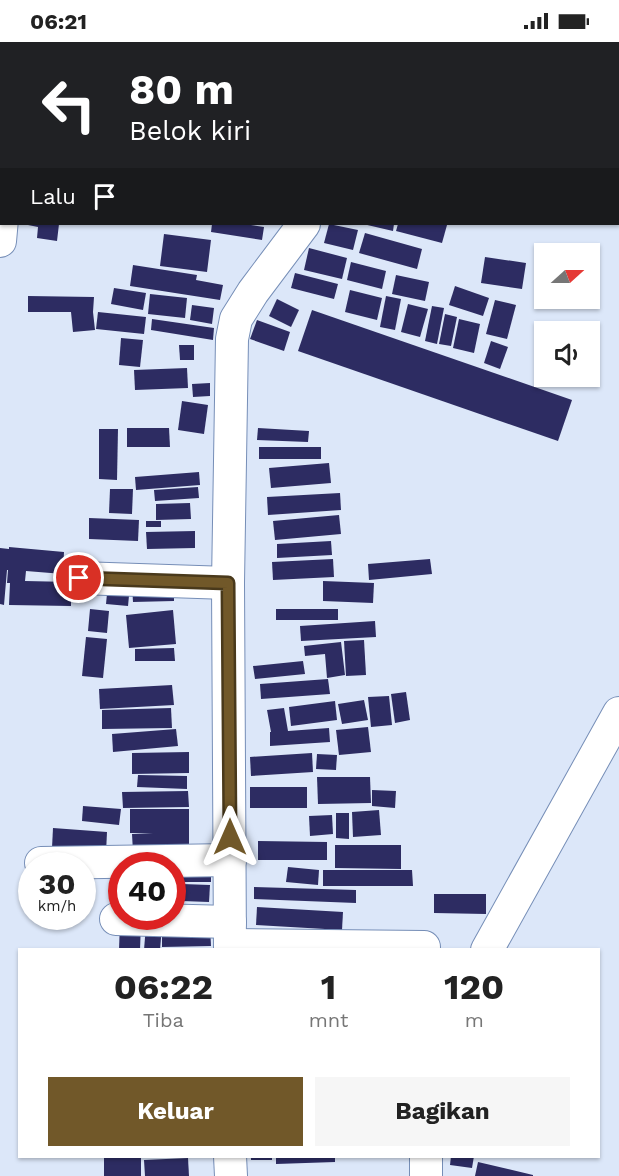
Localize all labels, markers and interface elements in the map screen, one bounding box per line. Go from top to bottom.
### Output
text: 06:21 [30,9,87,34]
text: 80 m [129,65,234,114]
icon: left [30,66,108,144]
text: Belok kiri [129,115,251,147]
icon: arrive [88,180,121,213]
text: Lalu [30,184,76,209]
north arrow [534,243,600,309]
map controls [534,243,600,387]
button: sound [534,321,600,387]
pin [53,552,104,603]
icon: arrive [62,561,95,594]
position arrow [198,805,262,869]
speed limit sign: 40 [108,852,186,930]
text: 30 [38,866,76,901]
text: km/h [38,897,76,915]
text: 06:22 [114,966,213,1008]
text: 1 [321,966,336,1008]
text: 120 [444,966,504,1008]
text: Tiba [143,1008,184,1032]
text: mnt [309,1008,348,1032]
text: m [465,1008,484,1032]
button: Keluar [48,1077,303,1146]
button: Bagikan [315,1077,570,1146]

